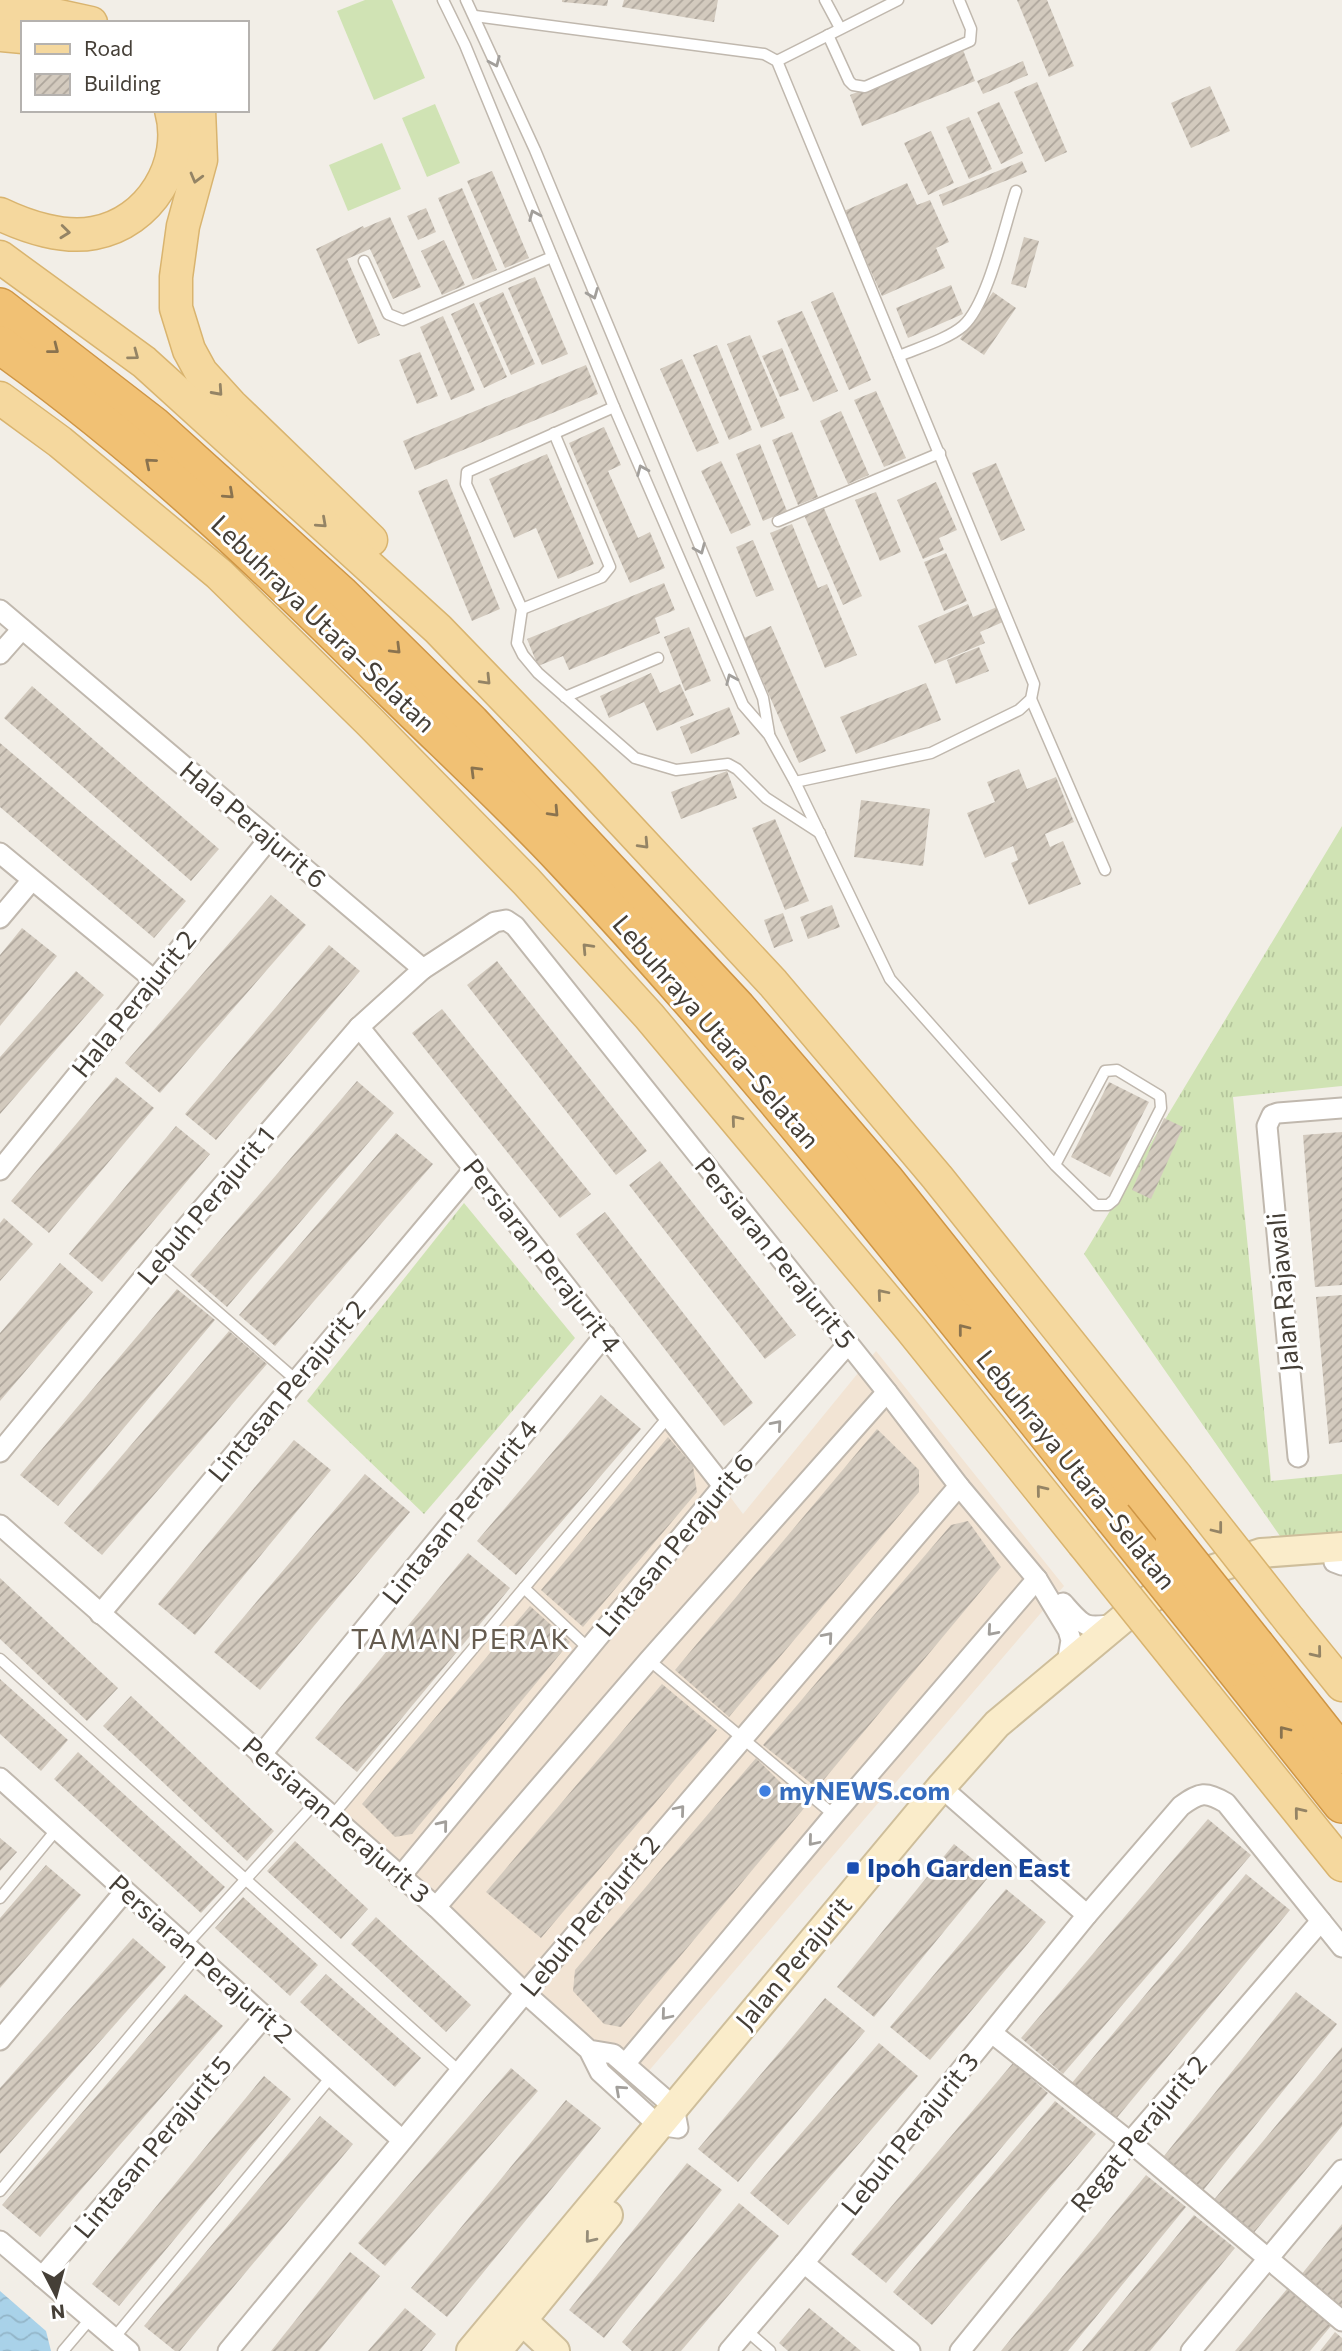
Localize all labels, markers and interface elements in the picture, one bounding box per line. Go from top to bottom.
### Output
legend [21,21,248,112]
text: Road [84,35,133,60]
one-way arrow [487,55,501,67]
text: Building [84,70,161,95]
one-way arrow [190,172,204,184]
one-way arrow [529,210,543,222]
one-way arrow [59,225,71,240]
one-way arrow [585,287,599,299]
one-way arrow [46,340,59,353]
one-way arrow [126,347,139,359]
one-way arrow [210,383,223,396]
one-way arrow [145,459,158,471]
one-way arrow [636,465,650,477]
one-way arrow [221,486,234,498]
street label: Lebuhraya Utara–Selatan [206,508,442,738]
one-way arrow [314,515,327,528]
one-way arrow [692,542,706,554]
one-way arrow [387,640,400,653]
one-way arrow [478,672,491,685]
one-way arrow [726,674,740,686]
street label: Hala Perajurit 6 [175,754,333,894]
one-way arrow [470,767,483,780]
one-way arrow [546,804,559,817]
one-way arrow [635,836,648,849]
street label: Lebuhraya Utara–Selatan [607,908,827,1154]
street label: Hala Perajurit 2 [64,923,201,1083]
one-way arrow [583,943,595,956]
one-way arrow [732,1115,744,1128]
street label: Lebuh Perajurit 1 [130,1120,280,1290]
street label: Persiaran Perajurit 5 [689,1150,863,1354]
street label: Persiaran Perajurit 4 [458,1152,629,1358]
street label: Jalan Rajawali [1259,1211,1304,1373]
one-way arrow [878,1290,890,1303]
street label: Lintasan Perajurit 2 [201,1293,371,1487]
one-way arrow [959,1325,972,1337]
street label: Lebuhraya Utara–Selatan [971,1343,1183,1595]
street label: Lintasan Perajurit 4 [375,1412,543,1610]
one-way arrow [769,1420,782,1433]
street label: Lintasan Perajurit 6 [588,1446,759,1642]
one-way arrow [1036,1486,1049,1498]
one-way arrow [1210,1522,1223,1534]
district label: TAMAN PERAK [351,1621,571,1655]
one-way arrow [988,1622,1000,1635]
one-way arrow [820,1633,832,1646]
one-way arrow [1308,1646,1321,1658]
one-way arrow [1280,1727,1293,1739]
street label: Persiaran Perajurit 3 [237,1729,437,1908]
place label: myNEWS.com [779,1774,950,1805]
marker: myNEWS.com [757,1783,773,1799]
one-way arrow [672,1805,684,1818]
one-way arrow [1295,1807,1307,1820]
one-way arrow [435,1820,447,1833]
street label: Lebuh Perajurit 2 [513,1828,665,2002]
one-way arrow [808,1833,821,1845]
place label: Ipoh Garden East [867,1851,1070,1882]
marker: Ipoh Garden East [845,1860,861,1876]
street label: Persiaran Perajurit 2 [104,1867,300,2049]
street label: Jalan Perajurit [728,1889,857,2035]
one-way arrow [662,2008,675,2020]
street label: Lebuh Perajurit 3 [834,2045,984,2221]
street label: Regat Perajurit 2 [1063,2048,1212,2218]
street label: Lintasan Perajurit 5 [67,2049,237,2243]
one-way arrow [615,2086,628,2098]
one-way arrow [585,2231,598,2243]
north arrow [21,2260,91,2330]
text: N [50,2300,66,2325]

